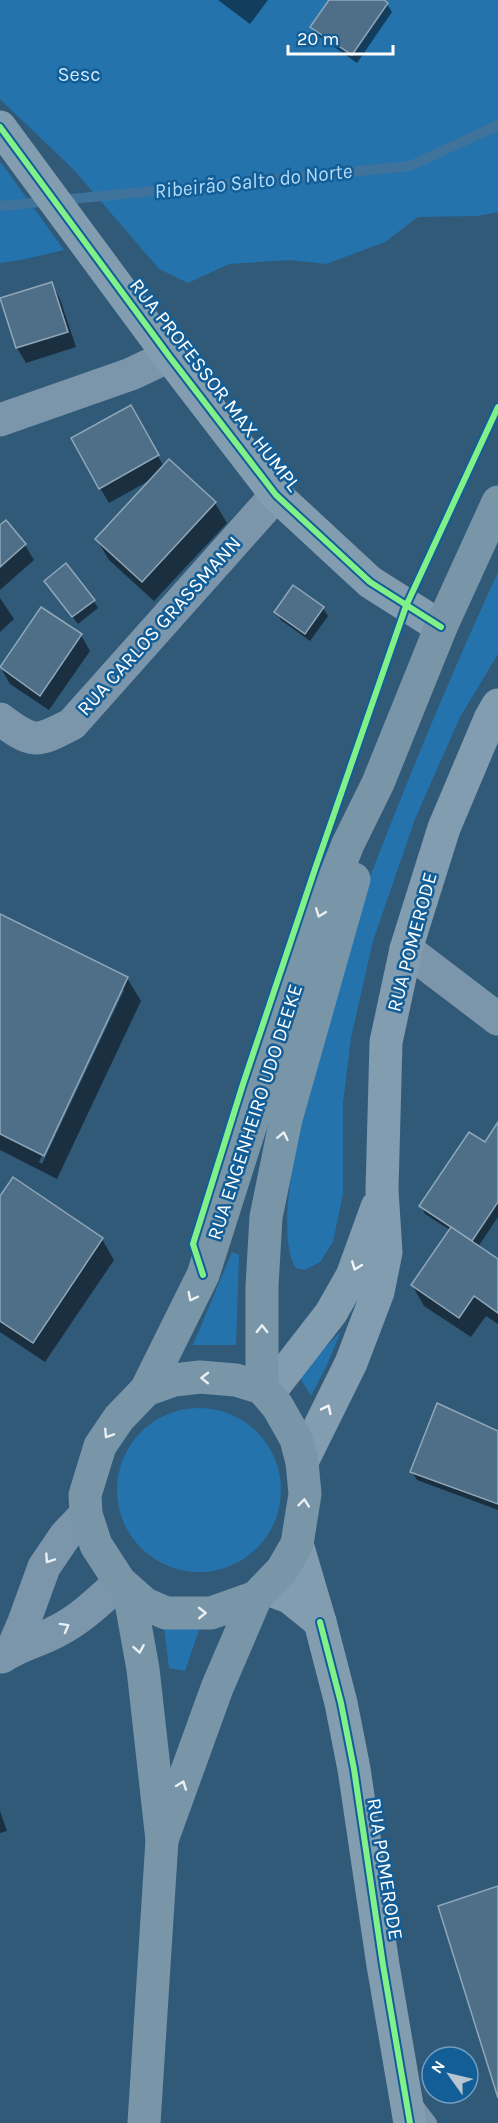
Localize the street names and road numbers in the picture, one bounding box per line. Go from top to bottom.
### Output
street label: RUA PROFESSOR MAX HUMPL [125,274,306,496]
street label: RUA CARLOS GRASSMANN [72,532,246,720]
street label: RUA POMERODE [382,870,442,1014]
street label: RUA ENGENHEIRO UDO DEEKE [203,981,307,1243]
street label: RUA POMERODE [362,1796,408,1942]

